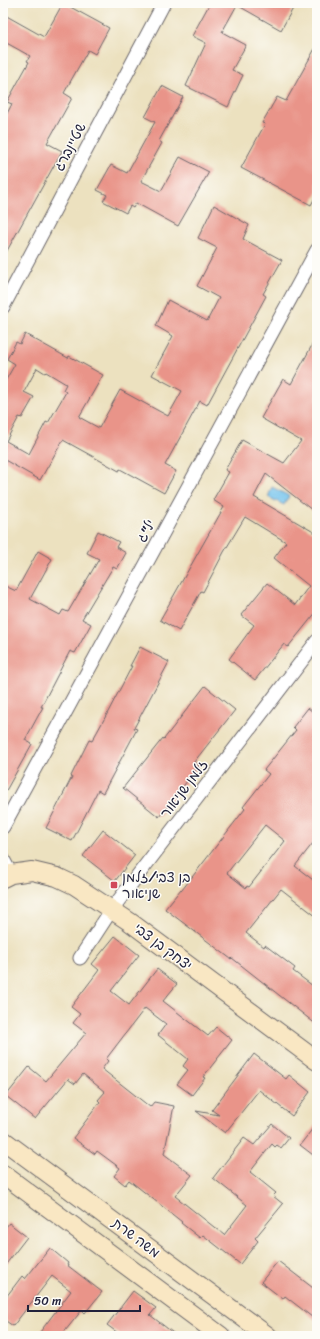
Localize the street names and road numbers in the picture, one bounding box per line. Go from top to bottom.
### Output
street label: שטיינברג [47,118,93,176]
street label: יל"ג [129,515,163,547]
street label: זלמן שניאור [153,754,215,824]
street label: יצחק בן צבי [128,917,198,977]
street label: משה שרת [106,1211,166,1265]

